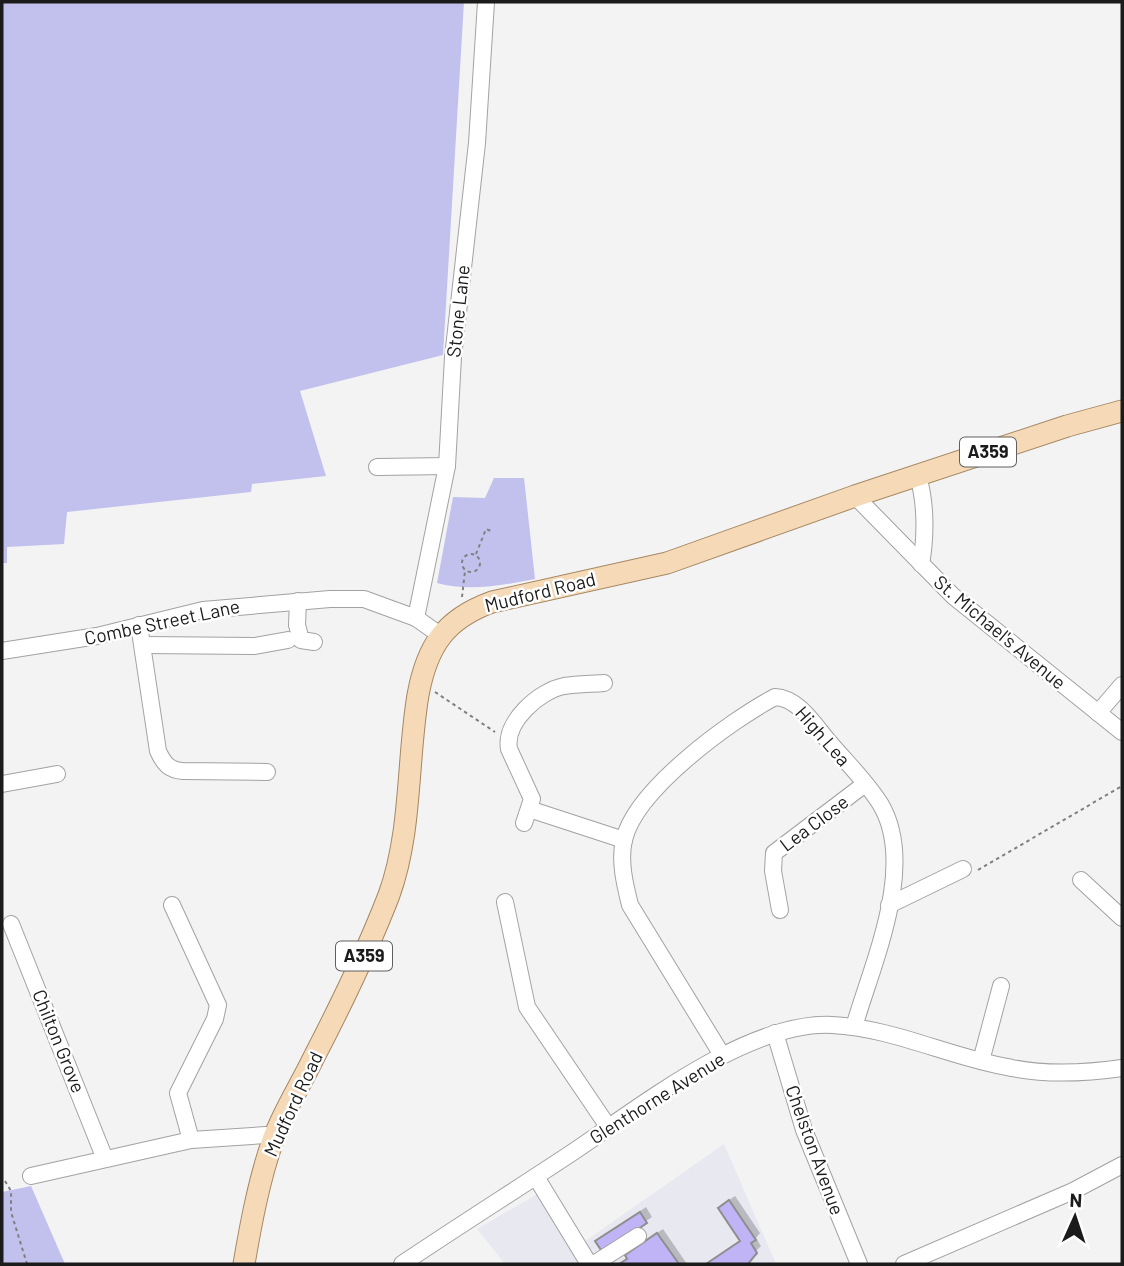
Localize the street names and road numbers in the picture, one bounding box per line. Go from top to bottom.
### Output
street label: Stone Lane [441,264,474,358]
road number: A359 [960,438,1016,466]
street label: Mudford Road [482,567,598,616]
street label: St. Michael's Avenue [930,570,1071,694]
street label: Combe Street Lane [82,594,242,649]
street label: High Lea [791,701,856,770]
street label: Lea Close [775,789,853,856]
road number: A359 [336,942,392,971]
street label: Chilton Grove [28,986,91,1096]
street label: Glenthorne Avenue [585,1047,729,1148]
street label: Mudford Road [258,1048,327,1160]
street label: Chelston Avenue [781,1082,850,1218]

